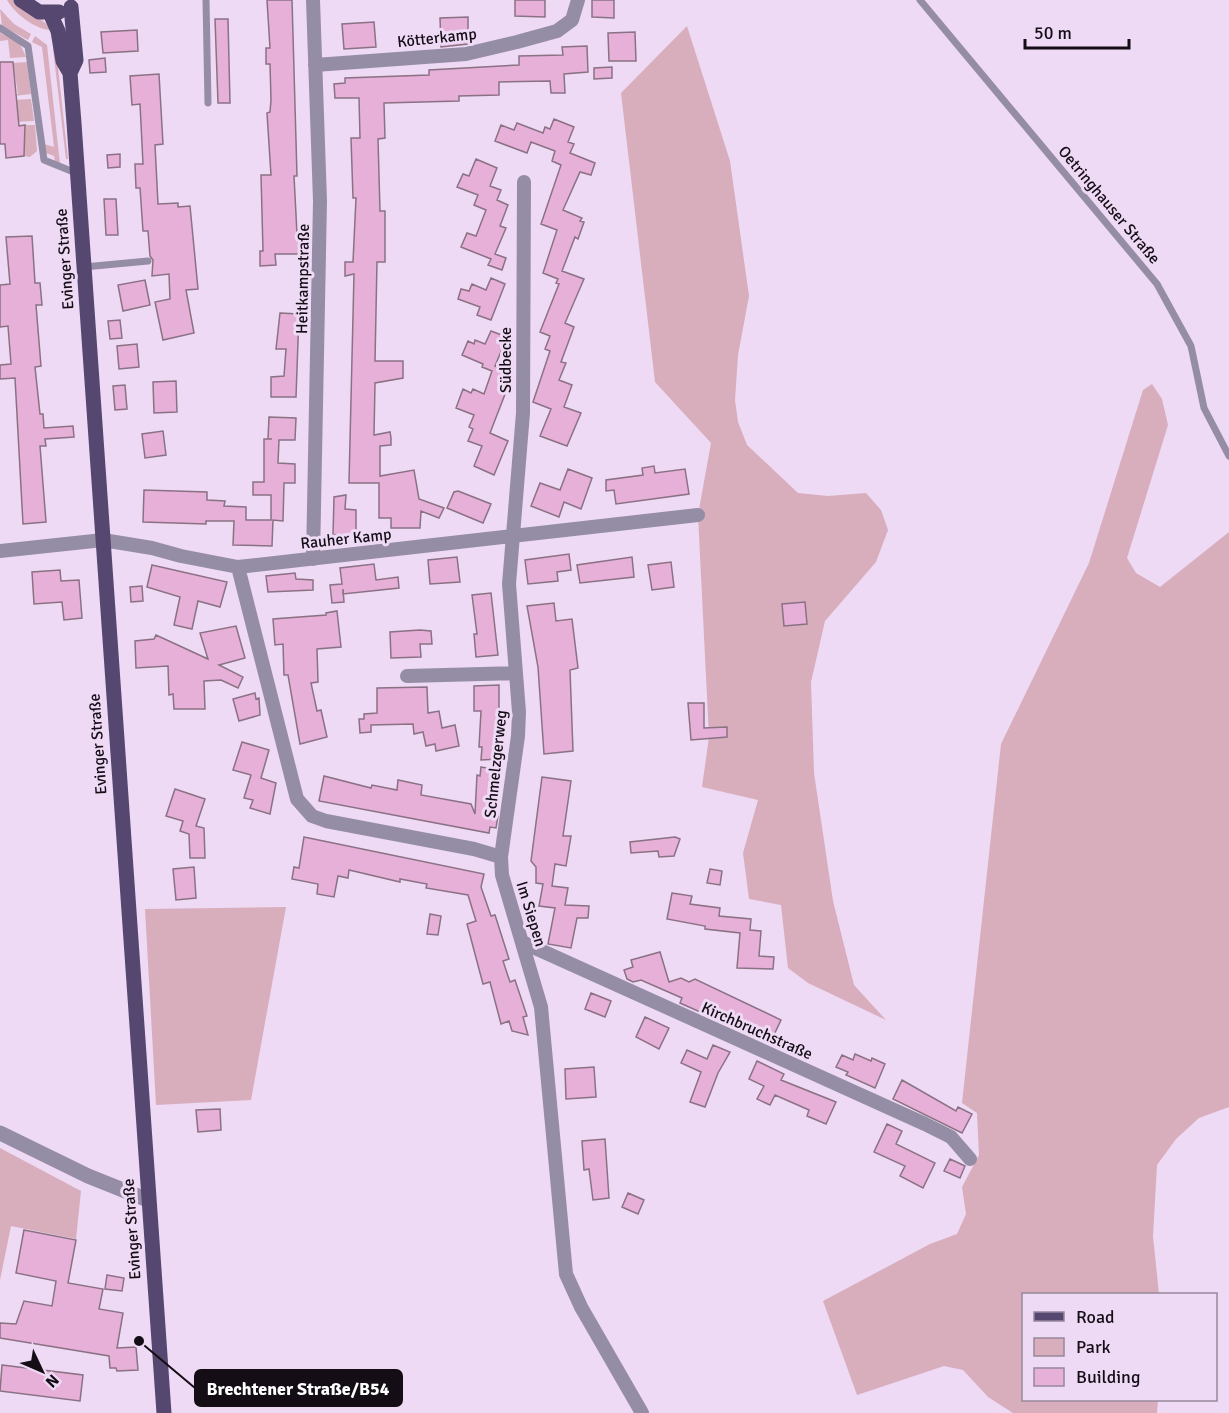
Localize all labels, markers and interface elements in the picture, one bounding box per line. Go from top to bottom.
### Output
scale bar [1025,12,1128,50]
text: 50 m [1034,22,1072,44]
street label: Kötterkamp [396,24,478,52]
street label: Oetringhauser Straße [1054,142,1164,268]
street label: Evinger Straße [51,208,79,310]
street label: Heitkampstraße [292,224,314,334]
street label: Südbecke [496,327,516,393]
street label: Rauher Kamp [300,524,392,554]
street label: Evinger Straße [84,693,112,795]
street label: Schmelzgerweg [480,709,512,819]
street label: Im Siepen [512,879,550,949]
street label: Kirchbruchstraße [698,998,816,1064]
street label: Evinger Straße [118,1178,146,1280]
legend [1022,1293,1217,1401]
text: Road [1076,1306,1115,1328]
text: Park [1076,1336,1111,1358]
north arrow [12,1341,72,1401]
text: Building [1076,1366,1140,1388]
text: N [41,1370,63,1392]
callout: Brechtener Straße/B54 [195,1370,402,1406]
text: Brechtener Straße/B54 [207,1378,390,1400]

